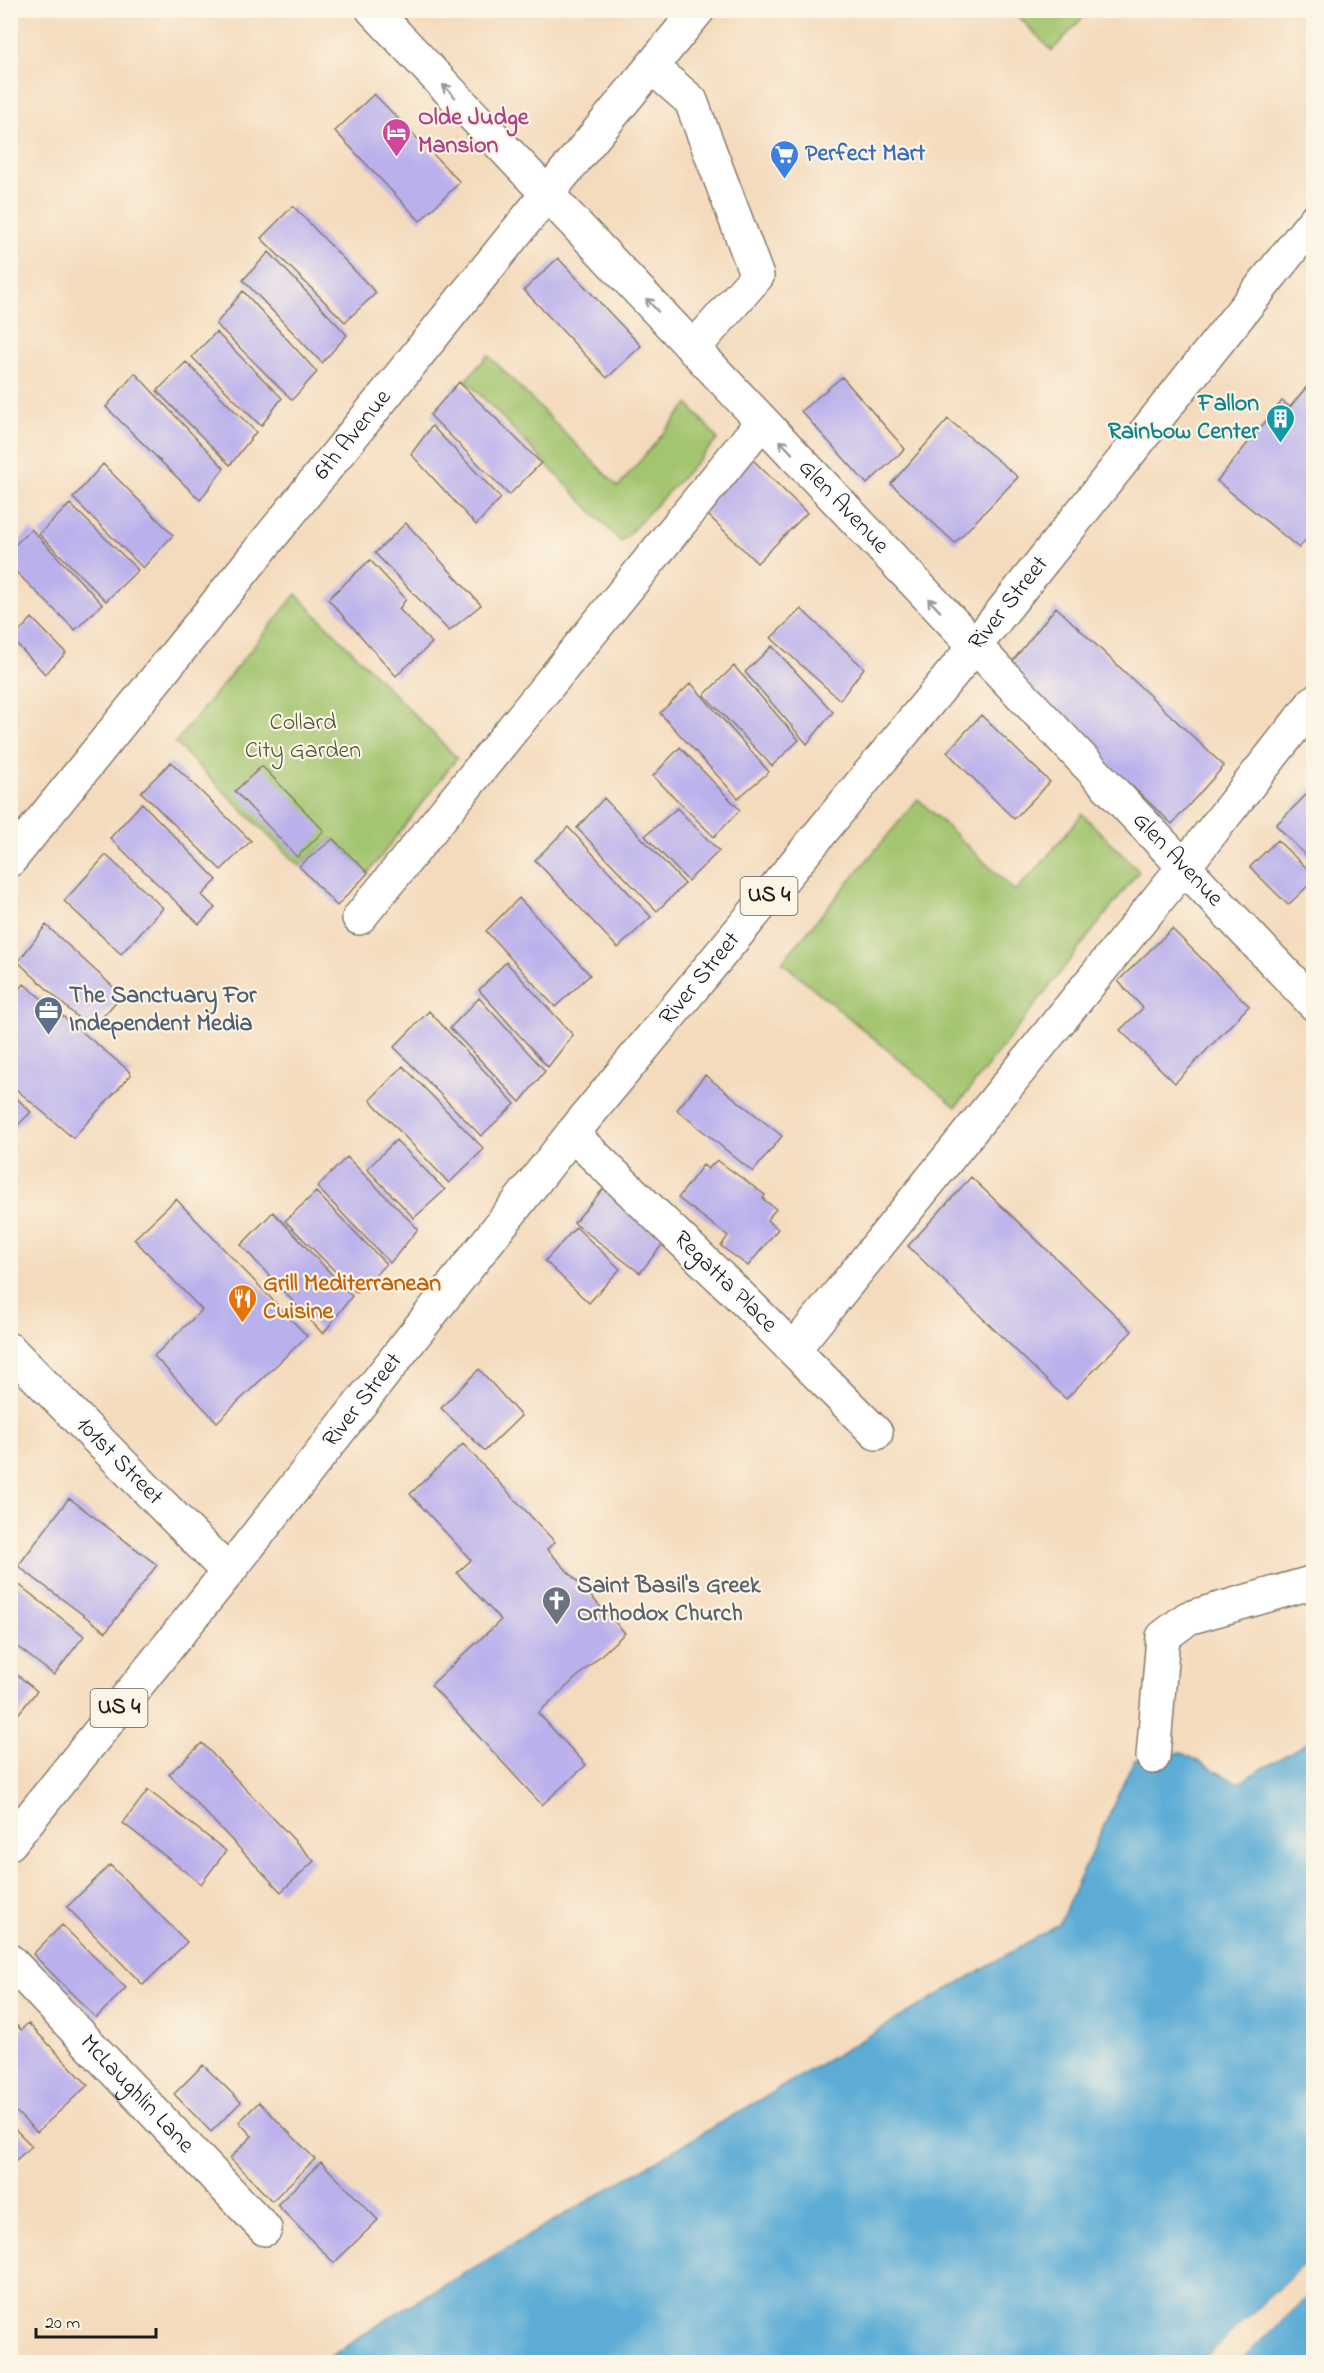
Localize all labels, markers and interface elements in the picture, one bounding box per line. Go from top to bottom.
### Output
one-way arrow [442,83,456,98]
place label: Olde Judge Mansion [418,101,530,164]
hotel icon: Olde Judge Mansion [381,116,413,158]
place label: Perfect Mart [805,137,926,172]
supermarket icon: Perfect Mart [768,138,800,180]
one-way arrow [645,298,659,313]
street label: 6th Avenue [305,382,400,488]
place label: Fallon Rainbow Center [1108,387,1260,450]
building icon: Fallon Rainbow Center [1264,402,1296,444]
one-way arrow [779,440,793,455]
street label: Glen Avenue [789,451,897,562]
street label: River Street [960,549,1058,658]
one-way arrow [926,597,941,612]
park label: Collard City Garden [245,706,361,770]
street label: Glen Avenue [1124,804,1231,915]
road number: US 4 [740,877,798,915]
street label: River Street [651,924,749,1033]
place label: The Sanctuary For Independent Media [69,979,257,1042]
office icon: The Sanctuary For Independent Media [32,994,64,1036]
street label: Regatta Place [665,1223,785,1342]
place label: Grill Mediterranean Cuisine [263,1267,441,1330]
restaurant icon: Grill Mediterranean Cuisine [226,1282,258,1324]
street label: River Street [314,1345,411,1455]
street label: 101st Street [67,1409,171,1514]
place label: Saint Basil's Greek Orthodox Church [577,1569,761,1632]
church icon: Saint Basil's Greek Orthodox Church [540,1584,572,1626]
road number: US 4 [90,1689,148,1727]
street label: McLaughlin Lane [72,2027,202,2162]
scale bar [36,2301,156,2339]
text: 20 m [45,2311,80,2337]

